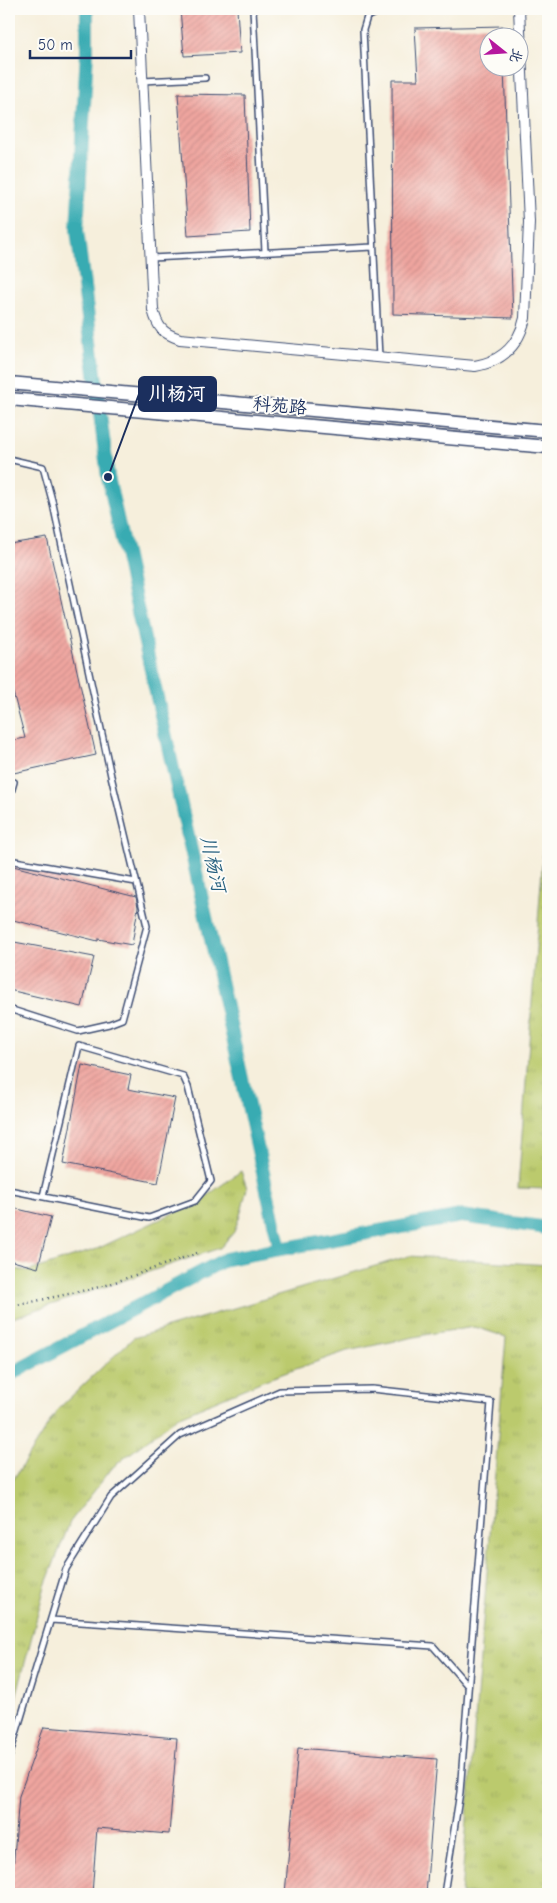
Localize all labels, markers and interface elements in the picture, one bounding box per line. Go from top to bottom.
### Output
scale bar [30,28,131,60]
north arrow [480,28,530,78]
text: 50 m [38,36,73,54]
text: 北 [506,46,526,65]
callout: 川杨河 [139,377,216,411]
text: 川杨河 [148,383,206,405]
street label: 科苑路 [252,393,308,419]
water label: 川杨河 [196,834,231,897]

